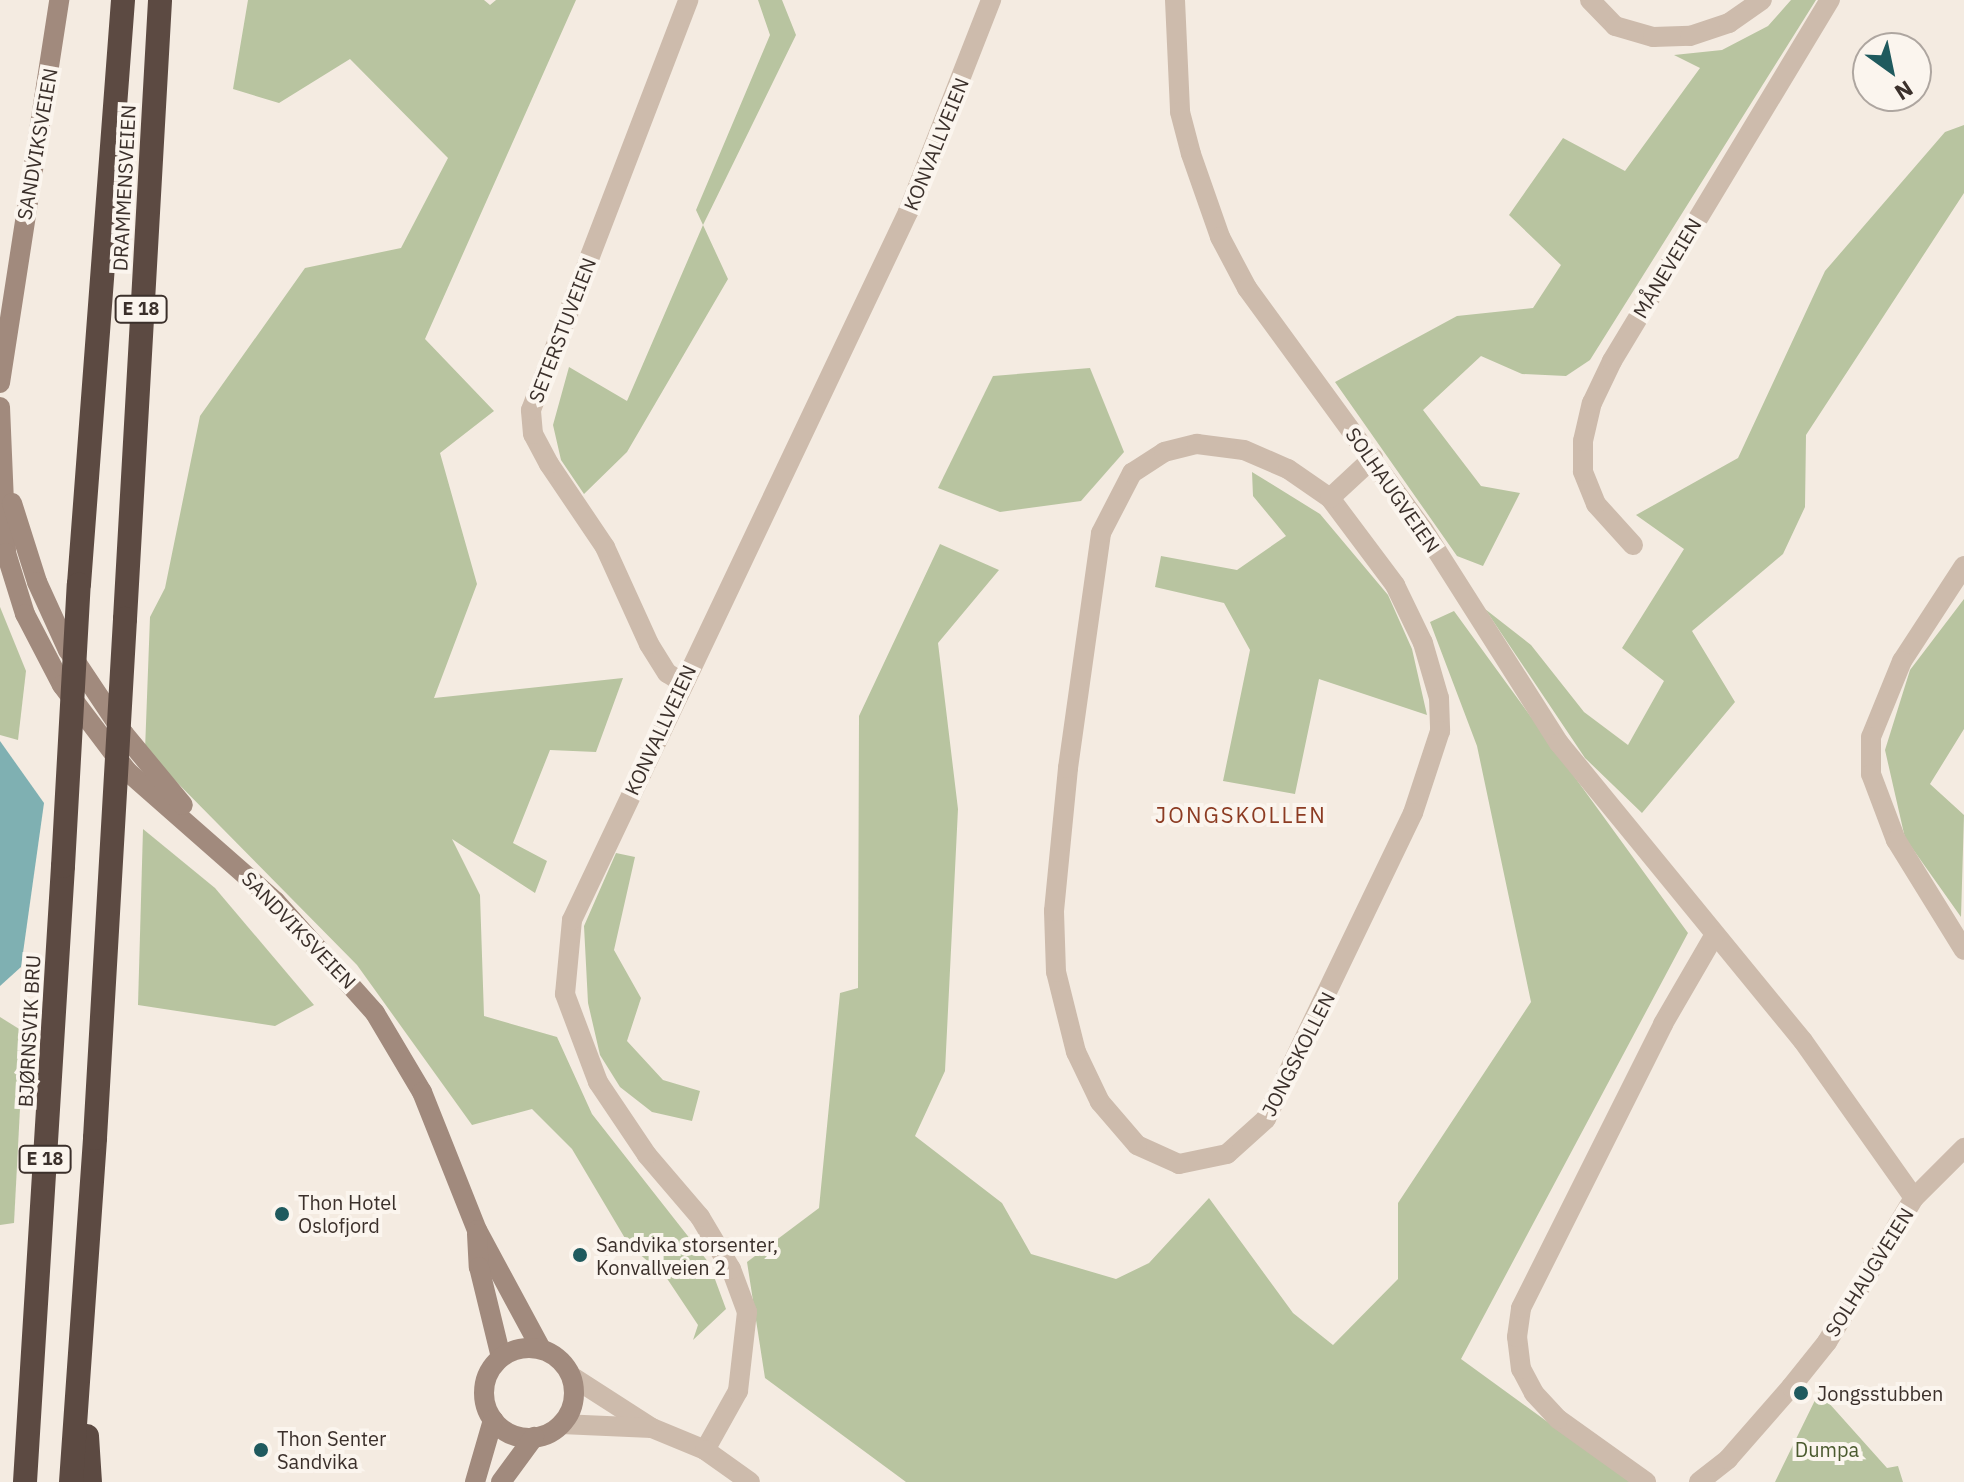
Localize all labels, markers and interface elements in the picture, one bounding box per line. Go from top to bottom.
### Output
north arrow [1852,32,1932,112]
street label: SANDVIKSVEIEN [12,66,62,222]
street label: KONVALLVEIEN [898,74,974,214]
text: N [1890,74,1919,107]
street label: DRAMMENSVEIEN [108,104,140,272]
street label: MÅNEVEIEN [1628,214,1706,322]
street label: SETERSTUVEIEN [523,254,601,406]
road number: E 18 [113,295,169,323]
street label: SOLHAUGVEIEN [1341,423,1445,557]
street label: KONVALLVEIEN [619,661,701,799]
district label: JONGSKOLLEN [1155,802,1327,828]
street label: SANDVIKSVEIEN [237,866,361,994]
street label: BJØRNSVIK BRU [13,954,45,1108]
street label: JONGSKOLLEN [1256,988,1340,1120]
road number: E 18 [17,1145,73,1173]
place label: Thon Hotel Oslofjord [298,1190,397,1237]
street label: SOLHAUGVEIEN [1820,1203,1918,1341]
marker: Thon Hotel Oslofjord [273,1205,291,1223]
place label: Sandvika storsenter, Konvallveien 2 [596,1232,778,1279]
marker: Sandvika storsenter, Konvallveien 2 [571,1246,589,1264]
place label: Jongsstubben [1817,1381,1943,1405]
marker: Jongsstubben [1792,1384,1810,1402]
place label: Thon Senter Sandvika [277,1426,386,1473]
park label: Dumpa [1795,1437,1859,1461]
marker: Thon Senter Sandvika [252,1441,270,1459]

